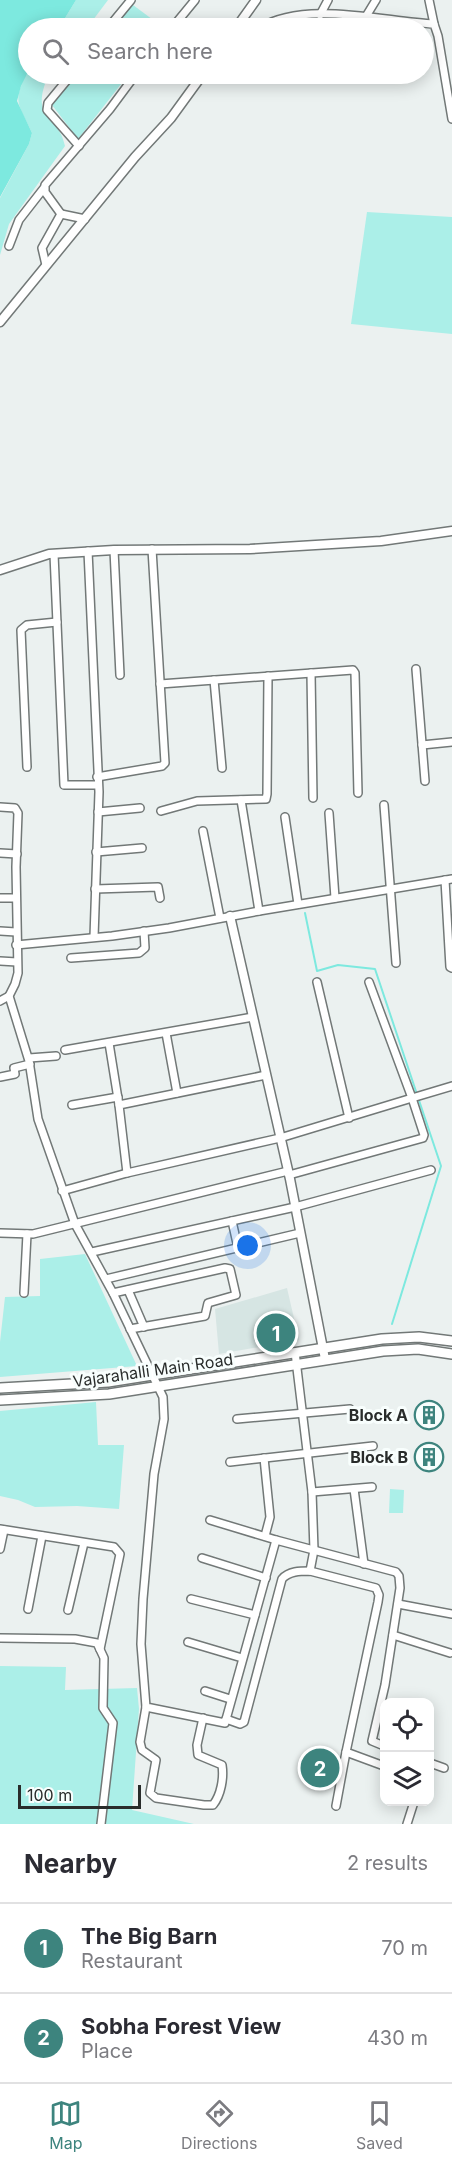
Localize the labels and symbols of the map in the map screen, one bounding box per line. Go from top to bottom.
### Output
your location [233,1231,262,1260]
pin: 1 [256,1310,296,1356]
street label: Vajarahalli Main Road [72,1349,234,1391]
building icon: Block A [413,1399,445,1431]
place label: Block A [349,1405,408,1425]
building icon: Block B [413,1441,445,1473]
place label: Block B [350,1447,408,1467]
pin: 2 [300,1746,340,1790]
scale bar [18,1782,141,1810]

